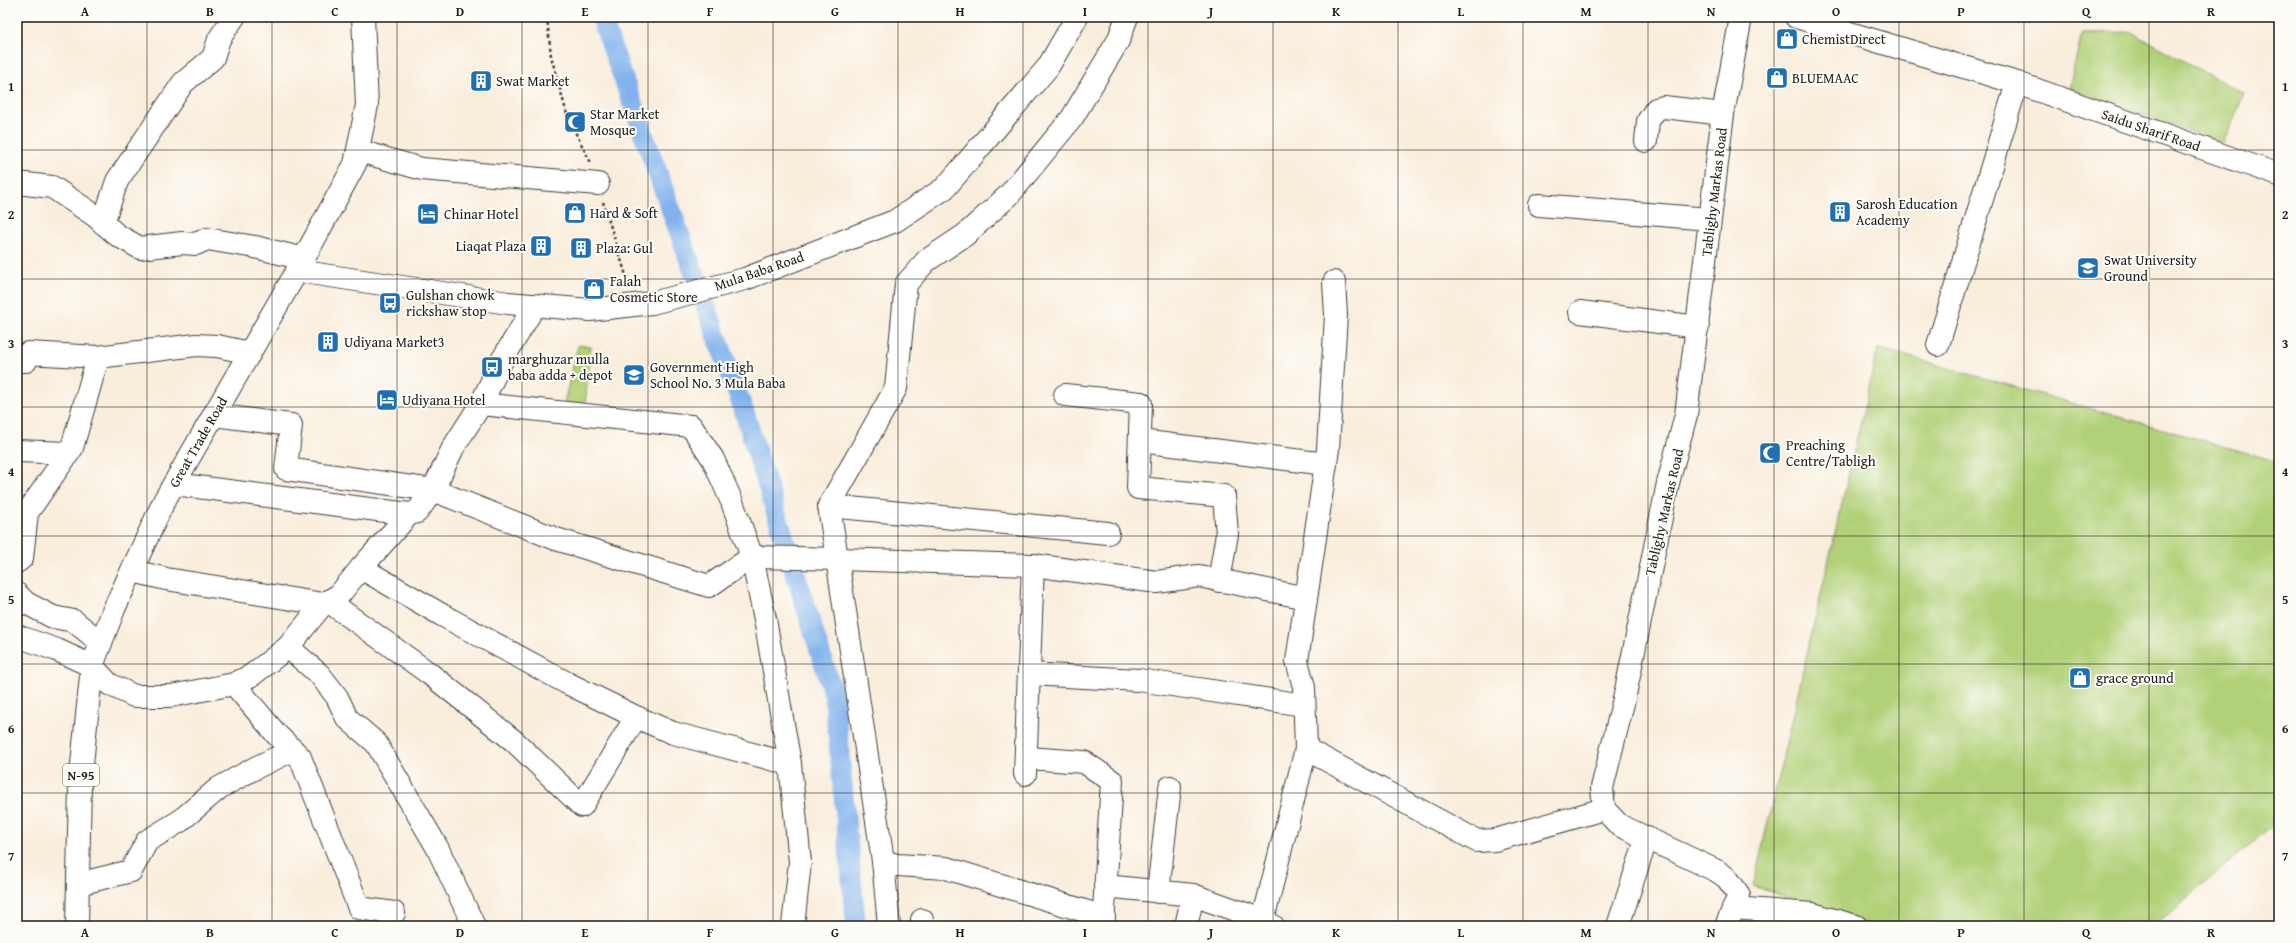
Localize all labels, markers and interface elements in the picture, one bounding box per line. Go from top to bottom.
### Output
text: A [81,2,90,21]
text: B [206,2,214,21]
text: C [331,2,339,21]
text: D [456,2,464,21]
text: E [582,2,589,21]
text: F [707,2,714,21]
text: G [831,2,839,21]
text: H [955,2,965,21]
text: I [1083,2,1087,21]
text: J [1207,2,1214,21]
text: K [1332,2,1341,21]
text: L [1458,2,1465,21]
text: M [1580,2,1592,21]
text: N [1707,2,1716,21]
text: O [1832,2,1840,21]
text: P [1957,2,1965,21]
text: Q [2082,2,2092,21]
text: R [2207,2,2216,21]
shop icon: ChemistDirect [1774,26,1800,52]
place label: ChemistDirect [1802,29,1886,49]
shop icon: BLUEMAAC [1764,65,1790,91]
building icon: Swat Market [468,68,494,94]
place label: BLUEMAAC [1792,68,1859,88]
place label: Swat Market [496,71,569,91]
text: 1 [8,77,14,96]
text: 1 [2282,77,2288,96]
place label: Star Market Mosque [590,104,660,140]
street label: Saidu Sharif Road [2099,104,2204,156]
mosque icon: Star Market Mosque [562,109,588,135]
street label: Tablighy Markas Road [1696,126,1732,257]
place label: Sarosh Education Academy [1856,194,1958,230]
building icon: Sarosh Education Academy [1827,199,1853,225]
shop icon: Hard & Soft [562,200,588,226]
hotel icon: Chinar Hotel [415,201,441,227]
place label: Hard & Soft [590,203,658,223]
place label: Chinar Hotel [444,204,519,224]
text: 2 [8,205,15,224]
text: 2 [2282,205,2289,224]
building icon: Liaqat Plaza [528,233,554,259]
building icon: Plaza: Gul [568,235,594,261]
place label: Liaqat Plaza [456,236,526,256]
place label: Plaza: Gul [596,238,653,258]
street label: Mula Baba Road [712,246,807,296]
place label: Swat University Ground [2104,250,2197,286]
school or university icon: Swat University Ground [2075,255,2101,281]
place label: Falah Cosmetic Store [610,271,698,307]
shop icon: Falah Cosmetic Store [581,276,607,302]
place label: Gulshan chowk rickshaw stop [406,285,495,321]
bus stop icon: Gulshan chowk rickshaw stop [377,290,403,316]
building icon: Udiyana Market3 [315,329,341,355]
place label: Udiyana Market3 [344,332,445,352]
text: 3 [8,334,14,353]
text: 3 [2282,334,2288,353]
place label: marghuzar mulla baba adda + depot [508,349,613,385]
bus stop icon: marghuzar mulla baba adda + depot [479,354,505,380]
place label: Government High School No. 3 Mula Baba [650,357,786,393]
school or university icon: Government High School No. 3 Mula Baba [621,362,647,388]
hotel icon: Udiyana Hotel [374,387,400,413]
place label: Udiyana Hotel [402,390,486,410]
street label: Great Trade Road [164,393,232,491]
place label: Preaching Centre/Tabligh [1786,435,1876,471]
mosque icon: Preaching Centre/Tabligh [1757,440,1783,466]
street label: Tablighy Markas Road [1640,446,1688,577]
text: 4 [8,462,15,481]
text: 4 [2282,462,2289,481]
text: 5 [8,590,15,609]
text: 5 [2282,590,2289,609]
shop icon: grace ground [2067,665,2093,691]
place label: grace ground [2096,668,2174,688]
text: 6 [8,719,15,738]
text: 6 [2282,719,2289,738]
road number: N-95 [63,764,99,786]
text: 7 [8,847,15,866]
text: 7 [2282,847,2289,866]
text: A [81,923,90,942]
text: B [206,923,214,942]
text: C [331,923,339,942]
text: D [456,923,464,942]
text: E [582,923,589,942]
text: F [707,923,714,942]
text: G [831,923,839,942]
text: H [955,923,965,942]
text: I [1083,923,1087,942]
text: J [1207,923,1214,942]
text: K [1332,923,1341,942]
text: L [1458,923,1465,942]
text: M [1580,923,1592,942]
text: N [1707,923,1716,942]
text: O [1832,923,1840,942]
text: P [1957,923,1965,942]
text: Q [2082,923,2092,942]
text: R [2207,923,2216,942]

